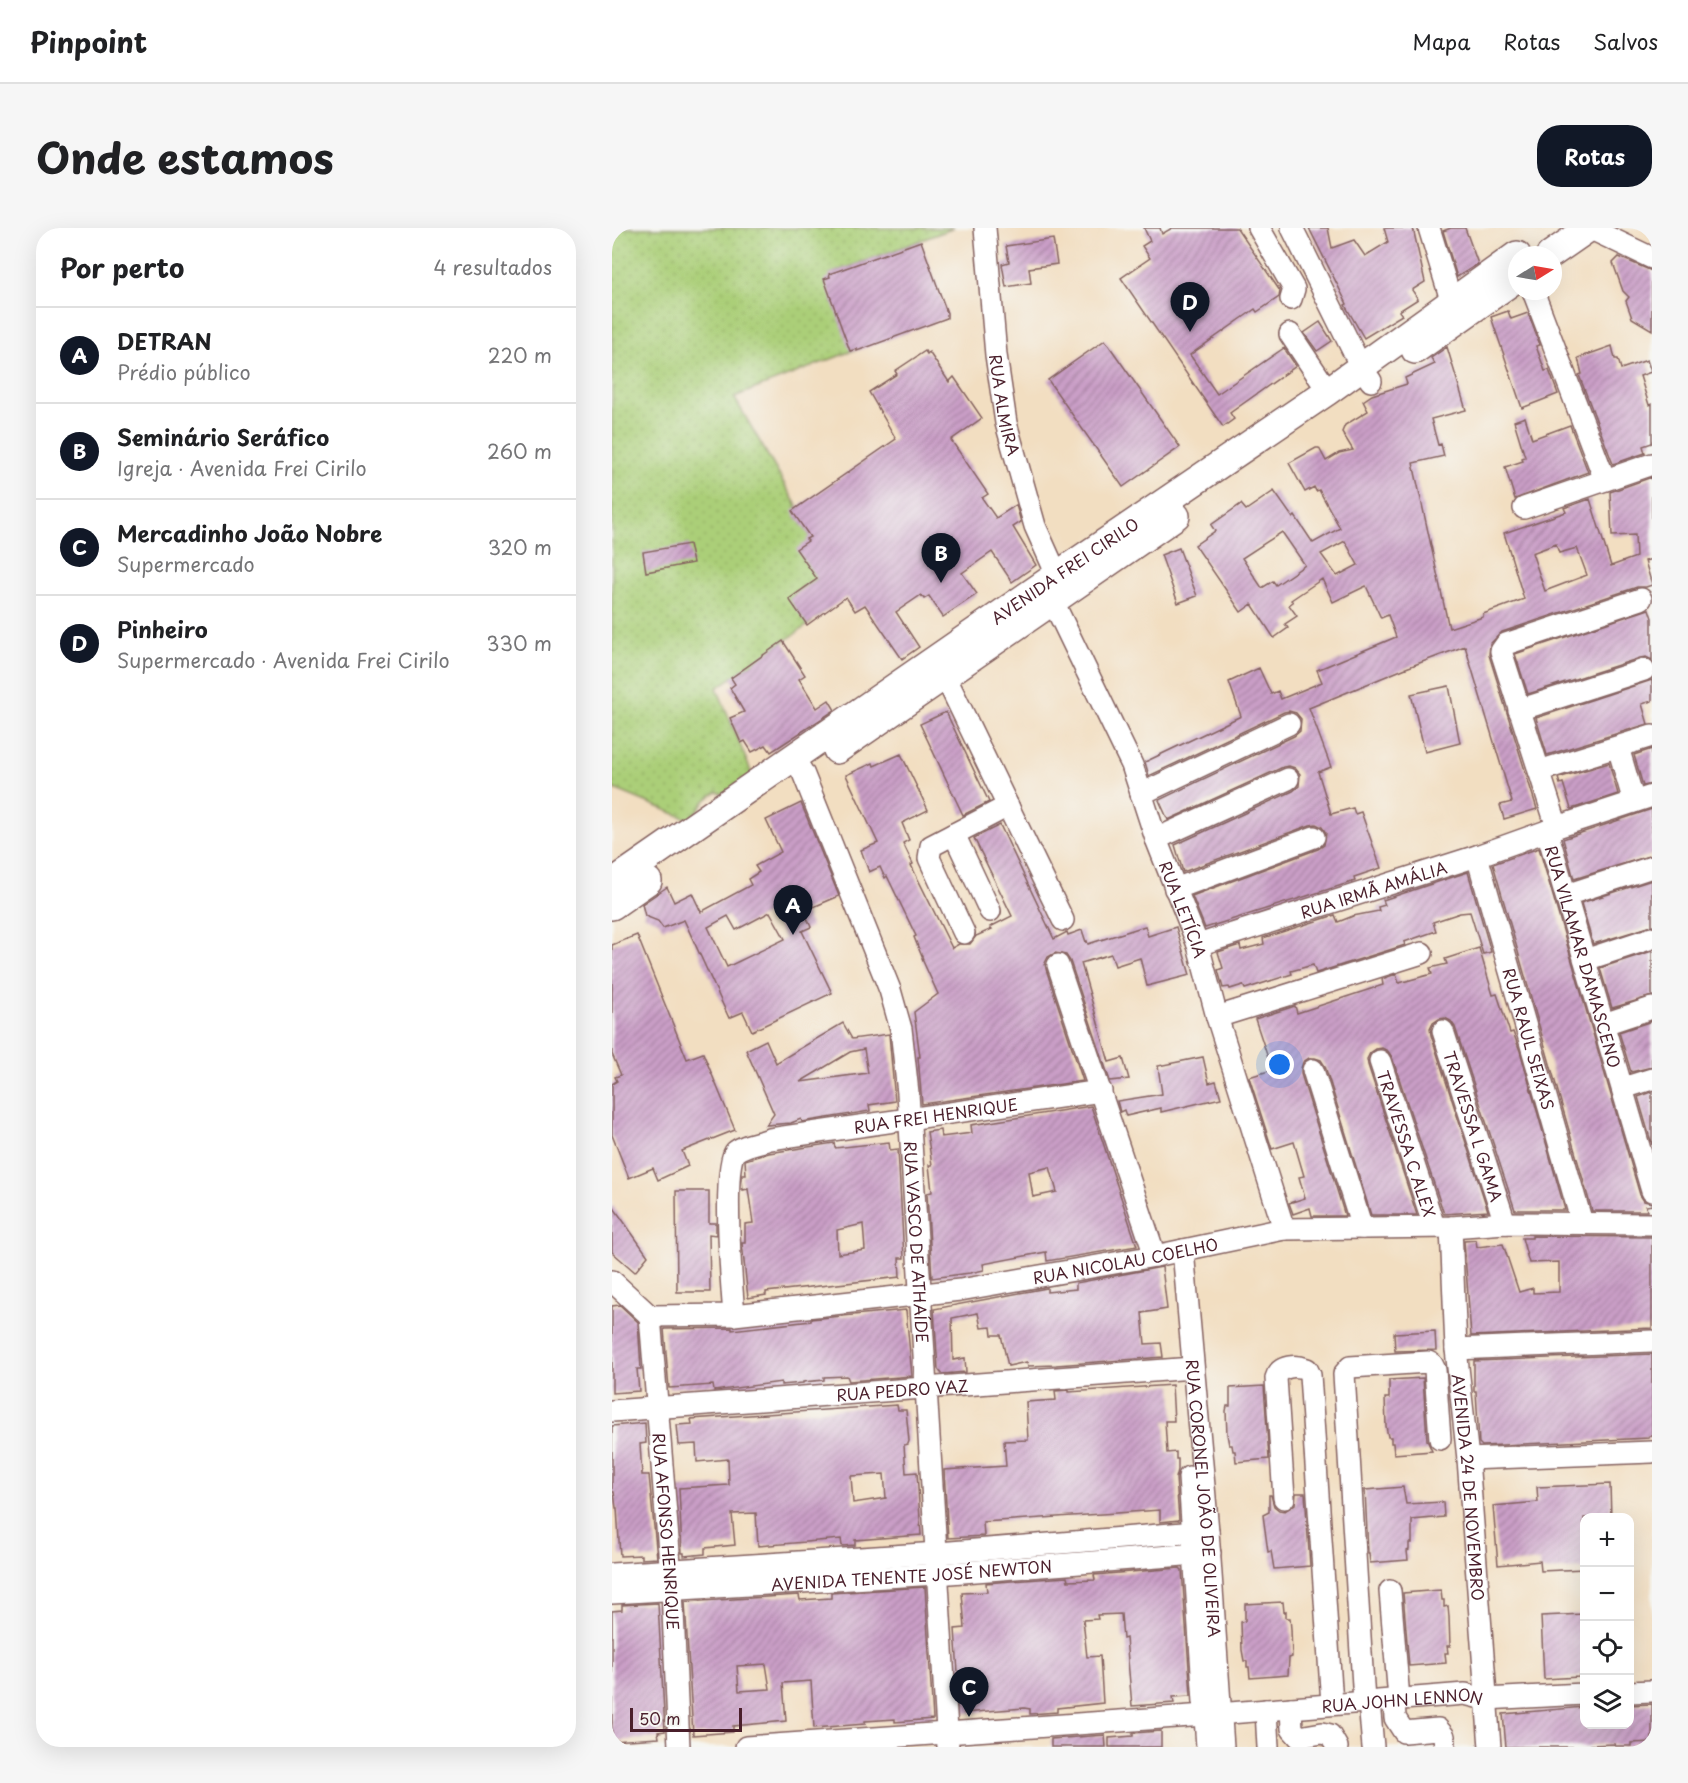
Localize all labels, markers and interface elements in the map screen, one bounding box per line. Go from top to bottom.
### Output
text: Pinpoint [30,20,147,63]
text: Mapa [1413,25,1470,57]
text: Rotas [1503,25,1560,57]
text: Salvos [1593,25,1658,57]
text: Onde estamos [36,125,334,188]
button: Rotas [1537,125,1652,187]
north arrow [1508,246,1562,300]
text: Por perto [60,248,184,287]
text: 4 resultados [434,252,552,282]
pin: D [1170,282,1210,332]
text: DETRAN [117,324,212,357]
text: A [72,340,87,370]
text: 220 m [488,340,552,370]
street label: RUA ALMIRA [984,352,1027,458]
text: Prédio público [117,357,251,387]
text: Seminário Seráfico [117,420,329,453]
text: B [73,436,86,466]
text: 260 m [487,436,552,466]
text: Igreja · Avenida Frei Cirilo [117,453,367,483]
street label: AVENIDA FREI CIRILO [986,511,1143,629]
text: Mercadinho João Nobre [117,516,382,549]
text: C [72,532,87,562]
text: 320 m [488,532,552,562]
pin: B [922,534,960,583]
text: Supermercado [117,549,255,579]
text: Pinheiro [117,612,208,645]
text: D [72,628,87,658]
text: 330 m [486,628,552,658]
text: Supermercado · Avenida Frei Cirilo [117,645,450,675]
street label: RUA VILAMAR DAMASCENO [1540,842,1627,1070]
street label: RUA IRMÃ AMÁLIA [1297,854,1450,924]
street label: RUA LETÍCIA [1154,857,1213,961]
pin: A [774,886,813,935]
street label: RUA RAUL SEIXAS [1498,965,1561,1113]
street label: TRAVESSA L GAMA [1438,1048,1509,1205]
your location [1265,1050,1294,1079]
street label: TRAVESSA C ALEX [1372,1067,1442,1221]
street label: RUA FREI HENRIQUE [852,1091,1019,1139]
street label: RUA VASCO DE ATHAÍDE [899,1140,935,1344]
street label: RUA NICOLAU COELHO [1031,1231,1220,1289]
street label: RUA CORONEL JOÃO DE OLIVEIRA [1181,1358,1227,1638]
street label: RUA PEDRO VAZ [835,1373,969,1406]
street label: AVENIDA 24 DE NOVEMBRO [1447,1373,1491,1602]
street label: RUA AFONSO HENRIQUE [647,1432,686,1631]
map controls [1580,1513,1634,1729]
button: + [1580,1513,1634,1567]
street label: AVENIDA TENENTE JOSÉ NEWTON [770,1553,1053,1596]
button: − [1580,1567,1634,1621]
button: locate [1580,1621,1634,1675]
pin: C [950,1668,988,1717]
button: layers [1580,1675,1634,1729]
street label: RUA JOHN LENNON [1320,1682,1486,1718]
scale bar [630,1705,742,1732]
text: 50 m [639,1706,680,1730]

